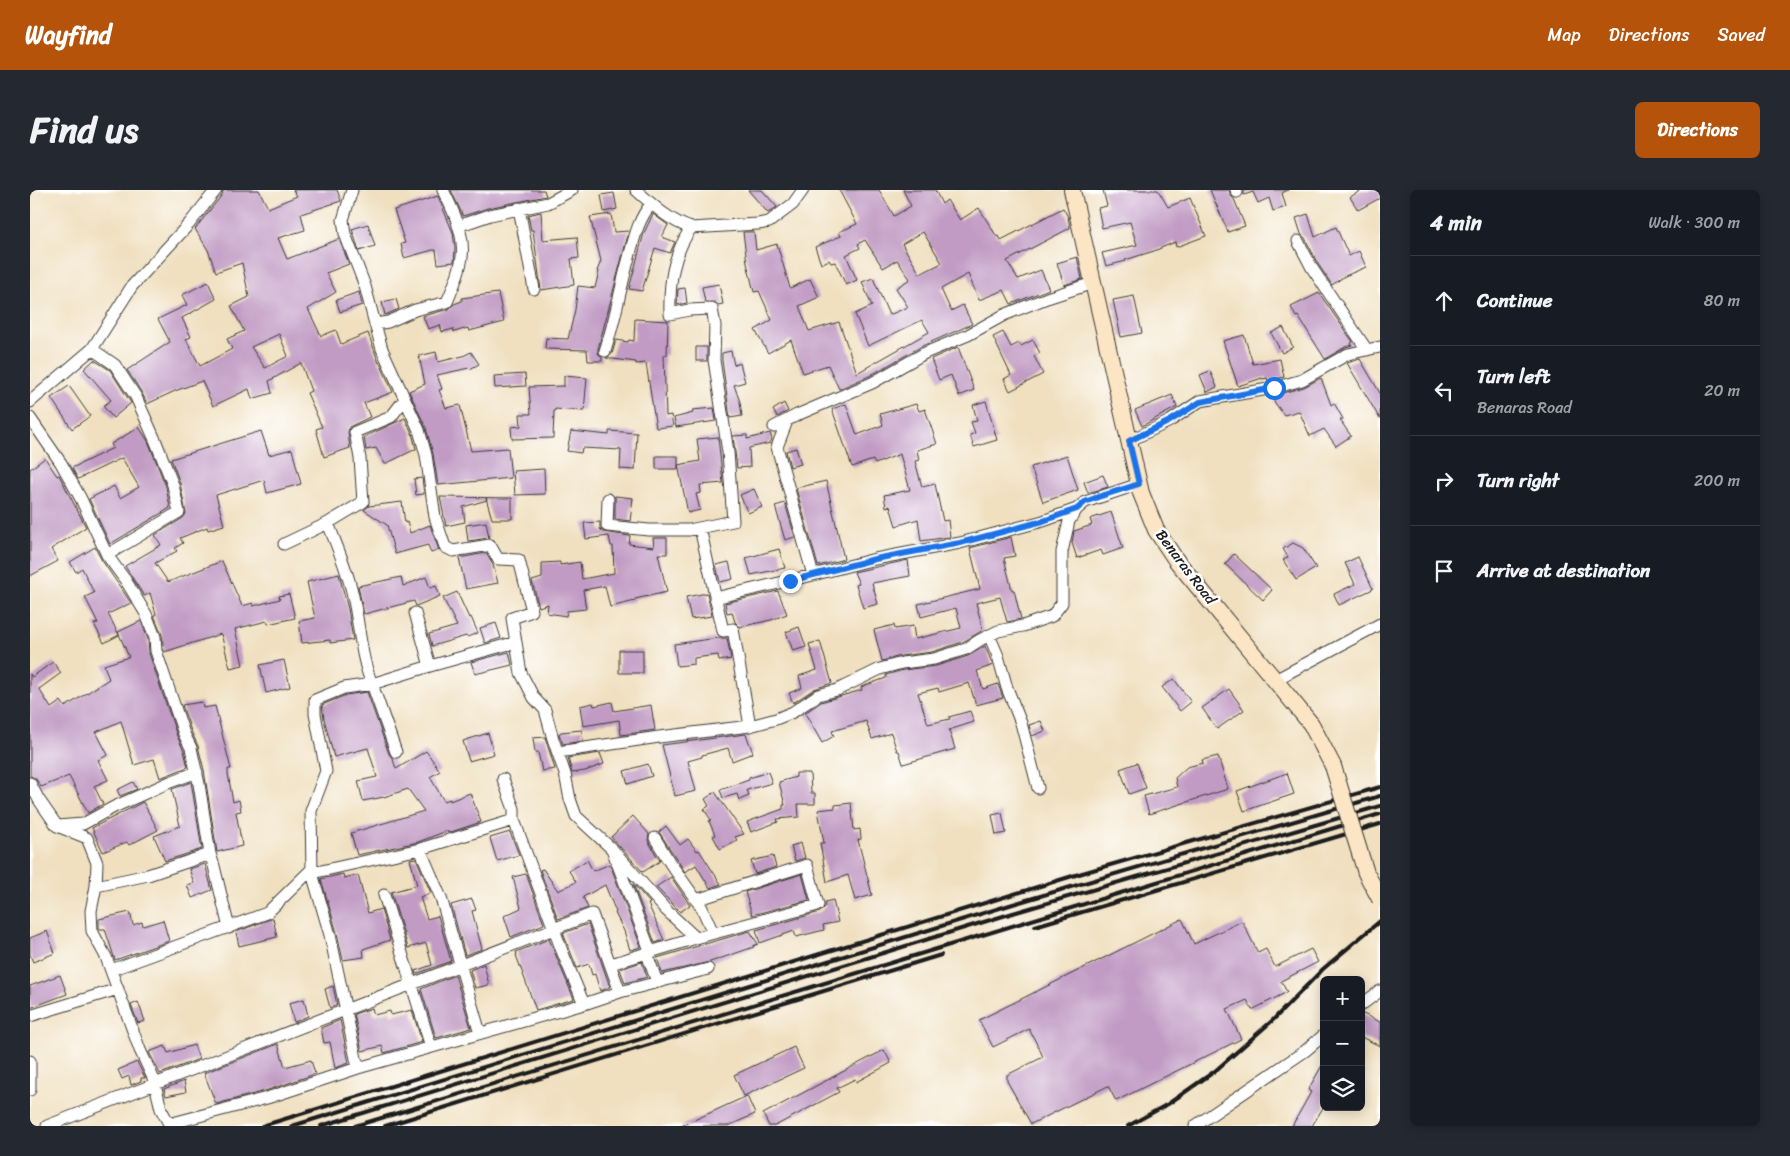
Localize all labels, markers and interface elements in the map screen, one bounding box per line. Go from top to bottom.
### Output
text: Wayfind [25,14,111,56]
text: Map [1548,19,1581,51]
text: Directions [1609,19,1690,51]
text: Saved [1718,19,1765,51]
text: Find us [30,99,138,161]
button: Directions [1635,102,1760,158]
text: 4 min [1430,204,1482,242]
text: Walk · 300 m [1649,208,1740,237]
text: Continue [1477,284,1553,317]
text: 80 m [1704,286,1740,315]
icon: ahead [1430,287,1458,315]
text: Turn left [1477,360,1550,393]
text: 20 m [1704,376,1740,405]
route start [1263,377,1286,400]
icon: left [1430,377,1458,405]
text: Benaras Road [1477,393,1572,422]
text: Turn right [1477,464,1559,497]
text: 200 m [1694,466,1740,495]
icon: right [1430,467,1458,495]
street label: Benaras Road [1149,524,1224,611]
text: Arrive at destination [1477,554,1650,587]
icon: arrive [1430,557,1458,585]
route end [779,570,802,593]
map controls [1320,976,1365,1111]
button: + [1320,976,1365,1021]
button: − [1320,1021,1365,1066]
button: layers [1320,1066,1365,1111]

